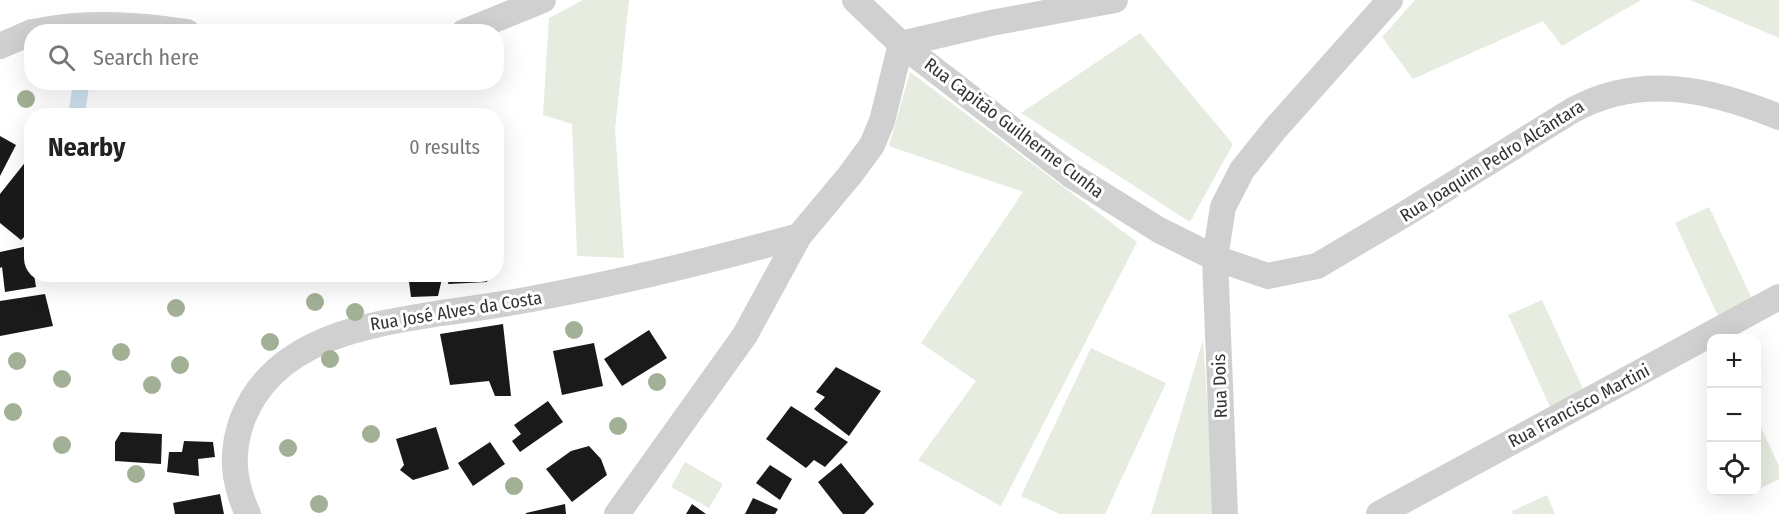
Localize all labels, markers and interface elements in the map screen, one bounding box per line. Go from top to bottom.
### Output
search box [24,24,504,90]
icon: search [45,41,78,74]
text: Search here [93,44,199,71]
street label: Rua Capitão Guilherme Cunha [920,53,1108,203]
street label: Rua Joaquim Pedro Alcântara [1396,95,1588,227]
text: Nearby [48,132,125,163]
text: 0 results [409,135,480,159]
street label: Rua José Alves da Costa [369,287,544,335]
map controls [1707,334,1761,496]
button: + [1707,334,1761,388]
street label: Rua Dois [1208,353,1232,419]
street label: Rua Francisco Martini [1505,359,1653,453]
button: − [1707,388,1761,442]
button: locate [1707,442,1761,496]

